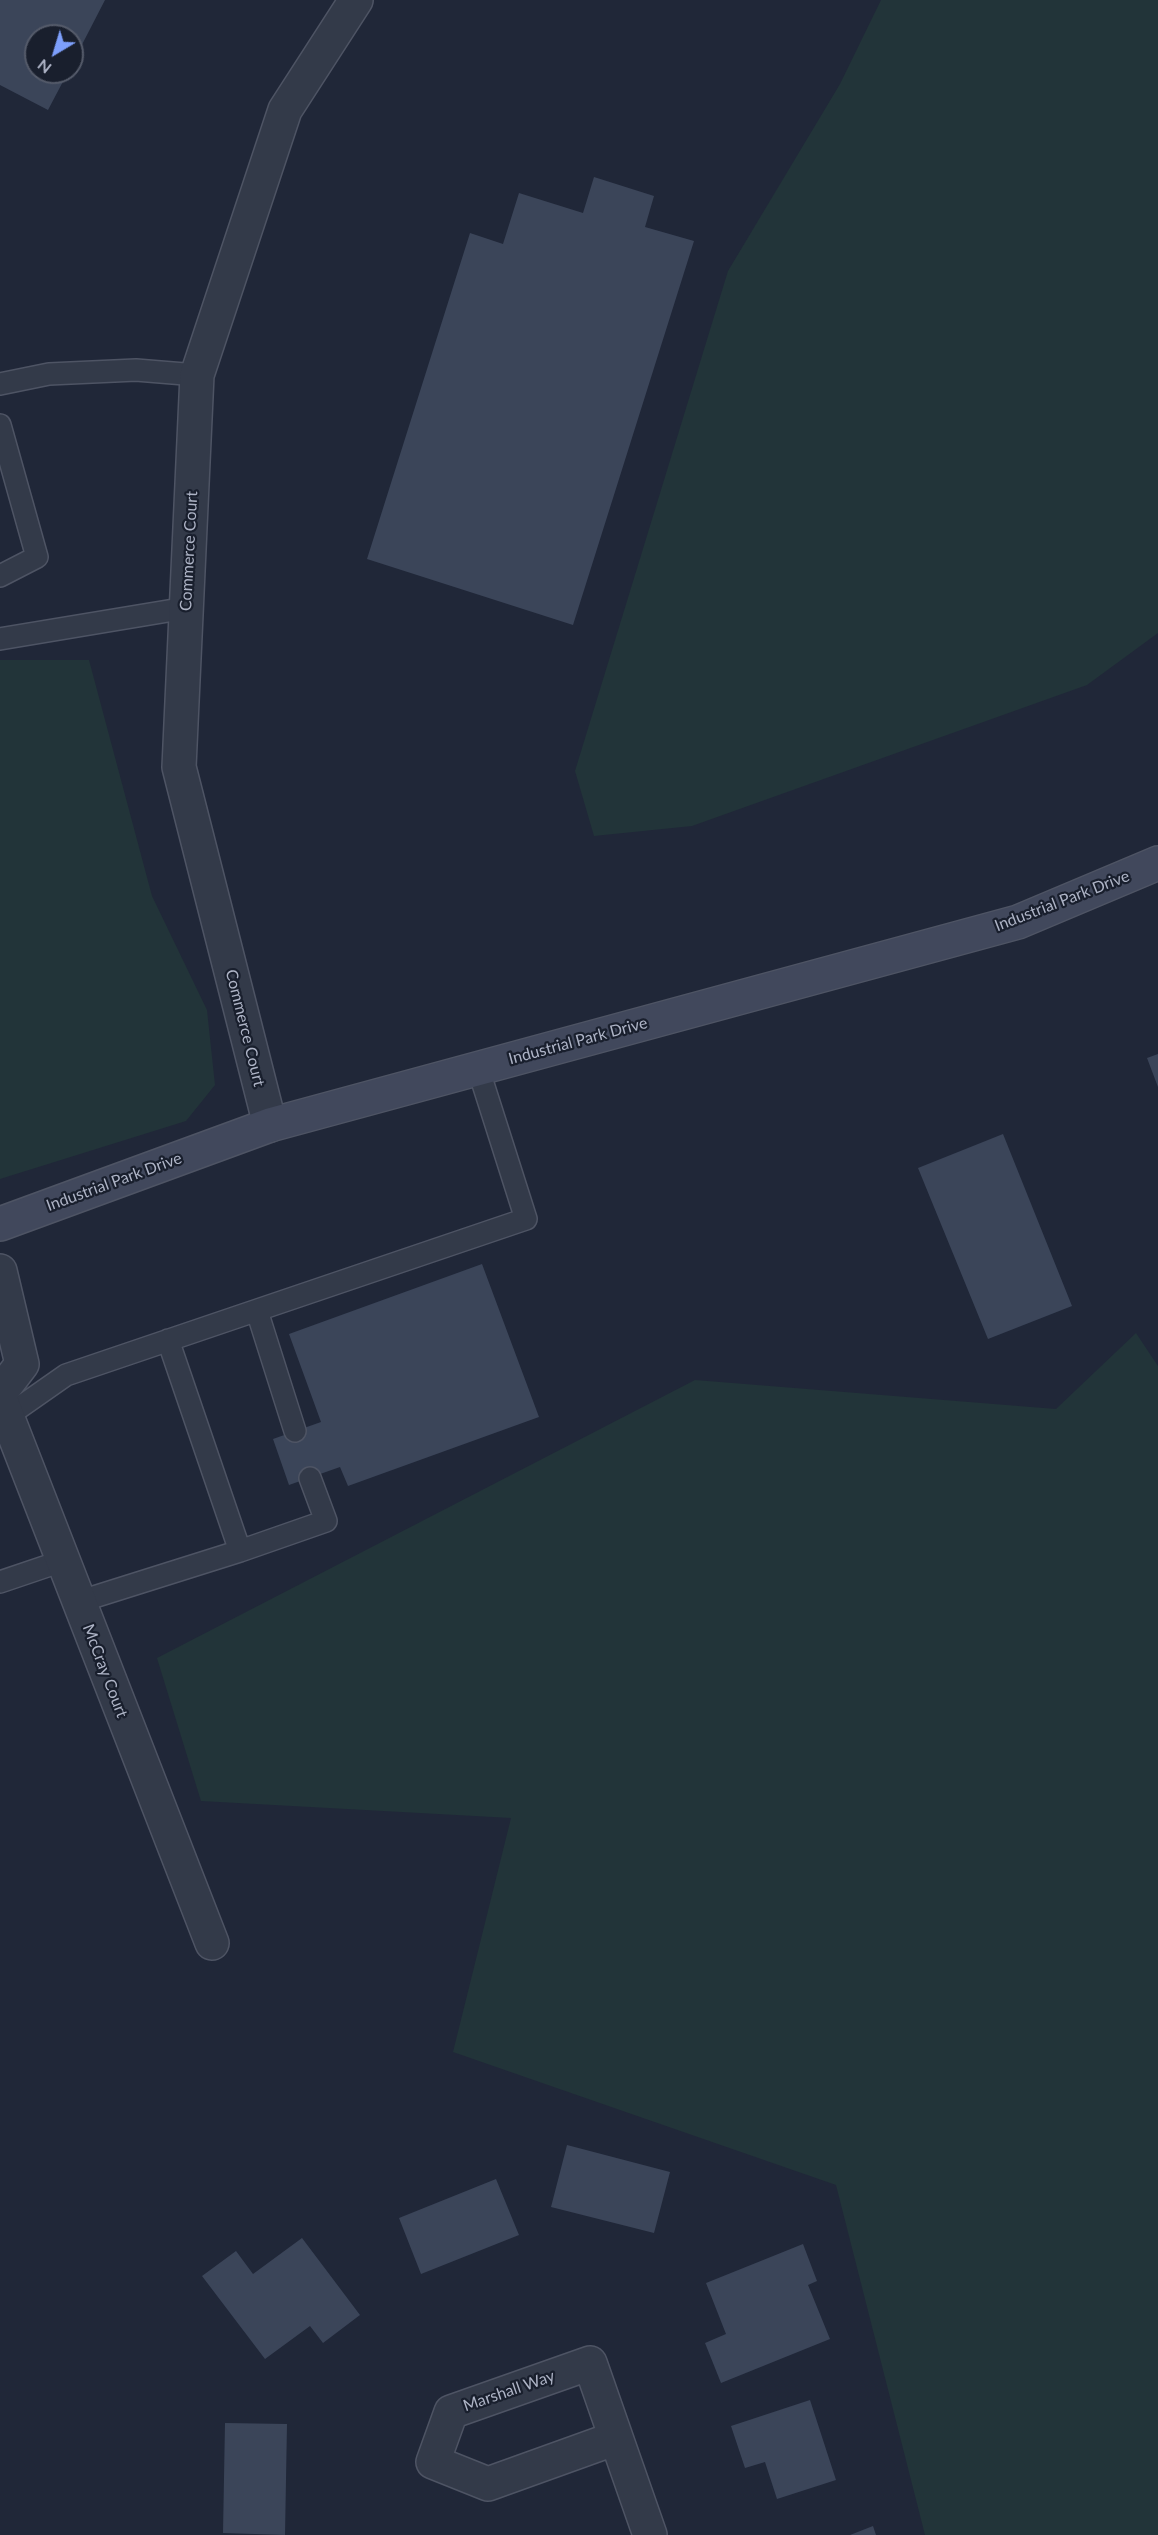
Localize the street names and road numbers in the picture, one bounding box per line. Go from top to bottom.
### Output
street label: Commerce Court [176,491,202,611]
street label: Industrial Park Drive [992,866,1132,936]
street label: Commerce Court [221,967,269,1089]
street label: Industrial Park Drive [507,1013,649,1069]
street label: Industrial Park Drive [44,1149,184,1215]
street label: McCray Court [78,1622,132,1720]
street label: Marshall Way [461,2366,557,2416]

